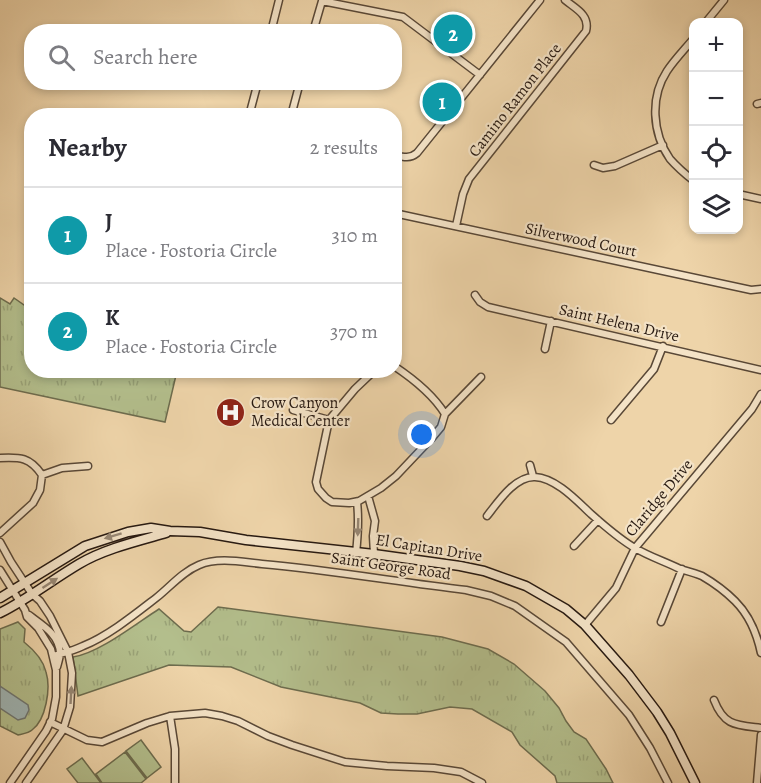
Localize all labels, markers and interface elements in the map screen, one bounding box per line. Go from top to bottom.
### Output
pin: 2 [434,12,472,57]
map controls [689,18,743,234]
button: + [689,18,743,72]
search box [24,24,402,90]
street label: Camino Ramon Place [463,38,567,162]
icon: search [45,41,78,74]
text: Search here [93,42,198,72]
button: − [689,72,743,126]
pin: 1 [422,80,462,124]
button: locate [689,126,743,180]
text: Nearby [48,130,127,165]
text: 2 results [310,134,378,161]
button: layers [689,180,743,234]
text: J [105,207,112,237]
street label: Silverwood Court [523,217,639,263]
text: 1 [64,222,71,249]
text: 310 m [332,222,378,249]
text: Place · Fostoria Circle [105,237,277,264]
street label: Saint Helena Drive [557,298,681,348]
text: K [105,303,119,333]
text: 2 [63,318,72,345]
text: 370 m [330,318,378,345]
text: Place · Fostoria Circle [105,333,277,360]
place label: Crow Canyon Medical Center [251,392,350,432]
hospital icon: Crow Canyon Medical Center [214,396,246,428]
your location [407,420,436,449]
street label: Claridge Drive [620,455,698,541]
one-way arrow [354,518,363,537]
street label: El Capitan Drive [374,529,484,567]
one-way arrow [104,532,122,541]
street label: Saint George Road [330,547,453,585]
one-way arrow [42,577,58,588]
one-way arrow [66,686,75,705]

